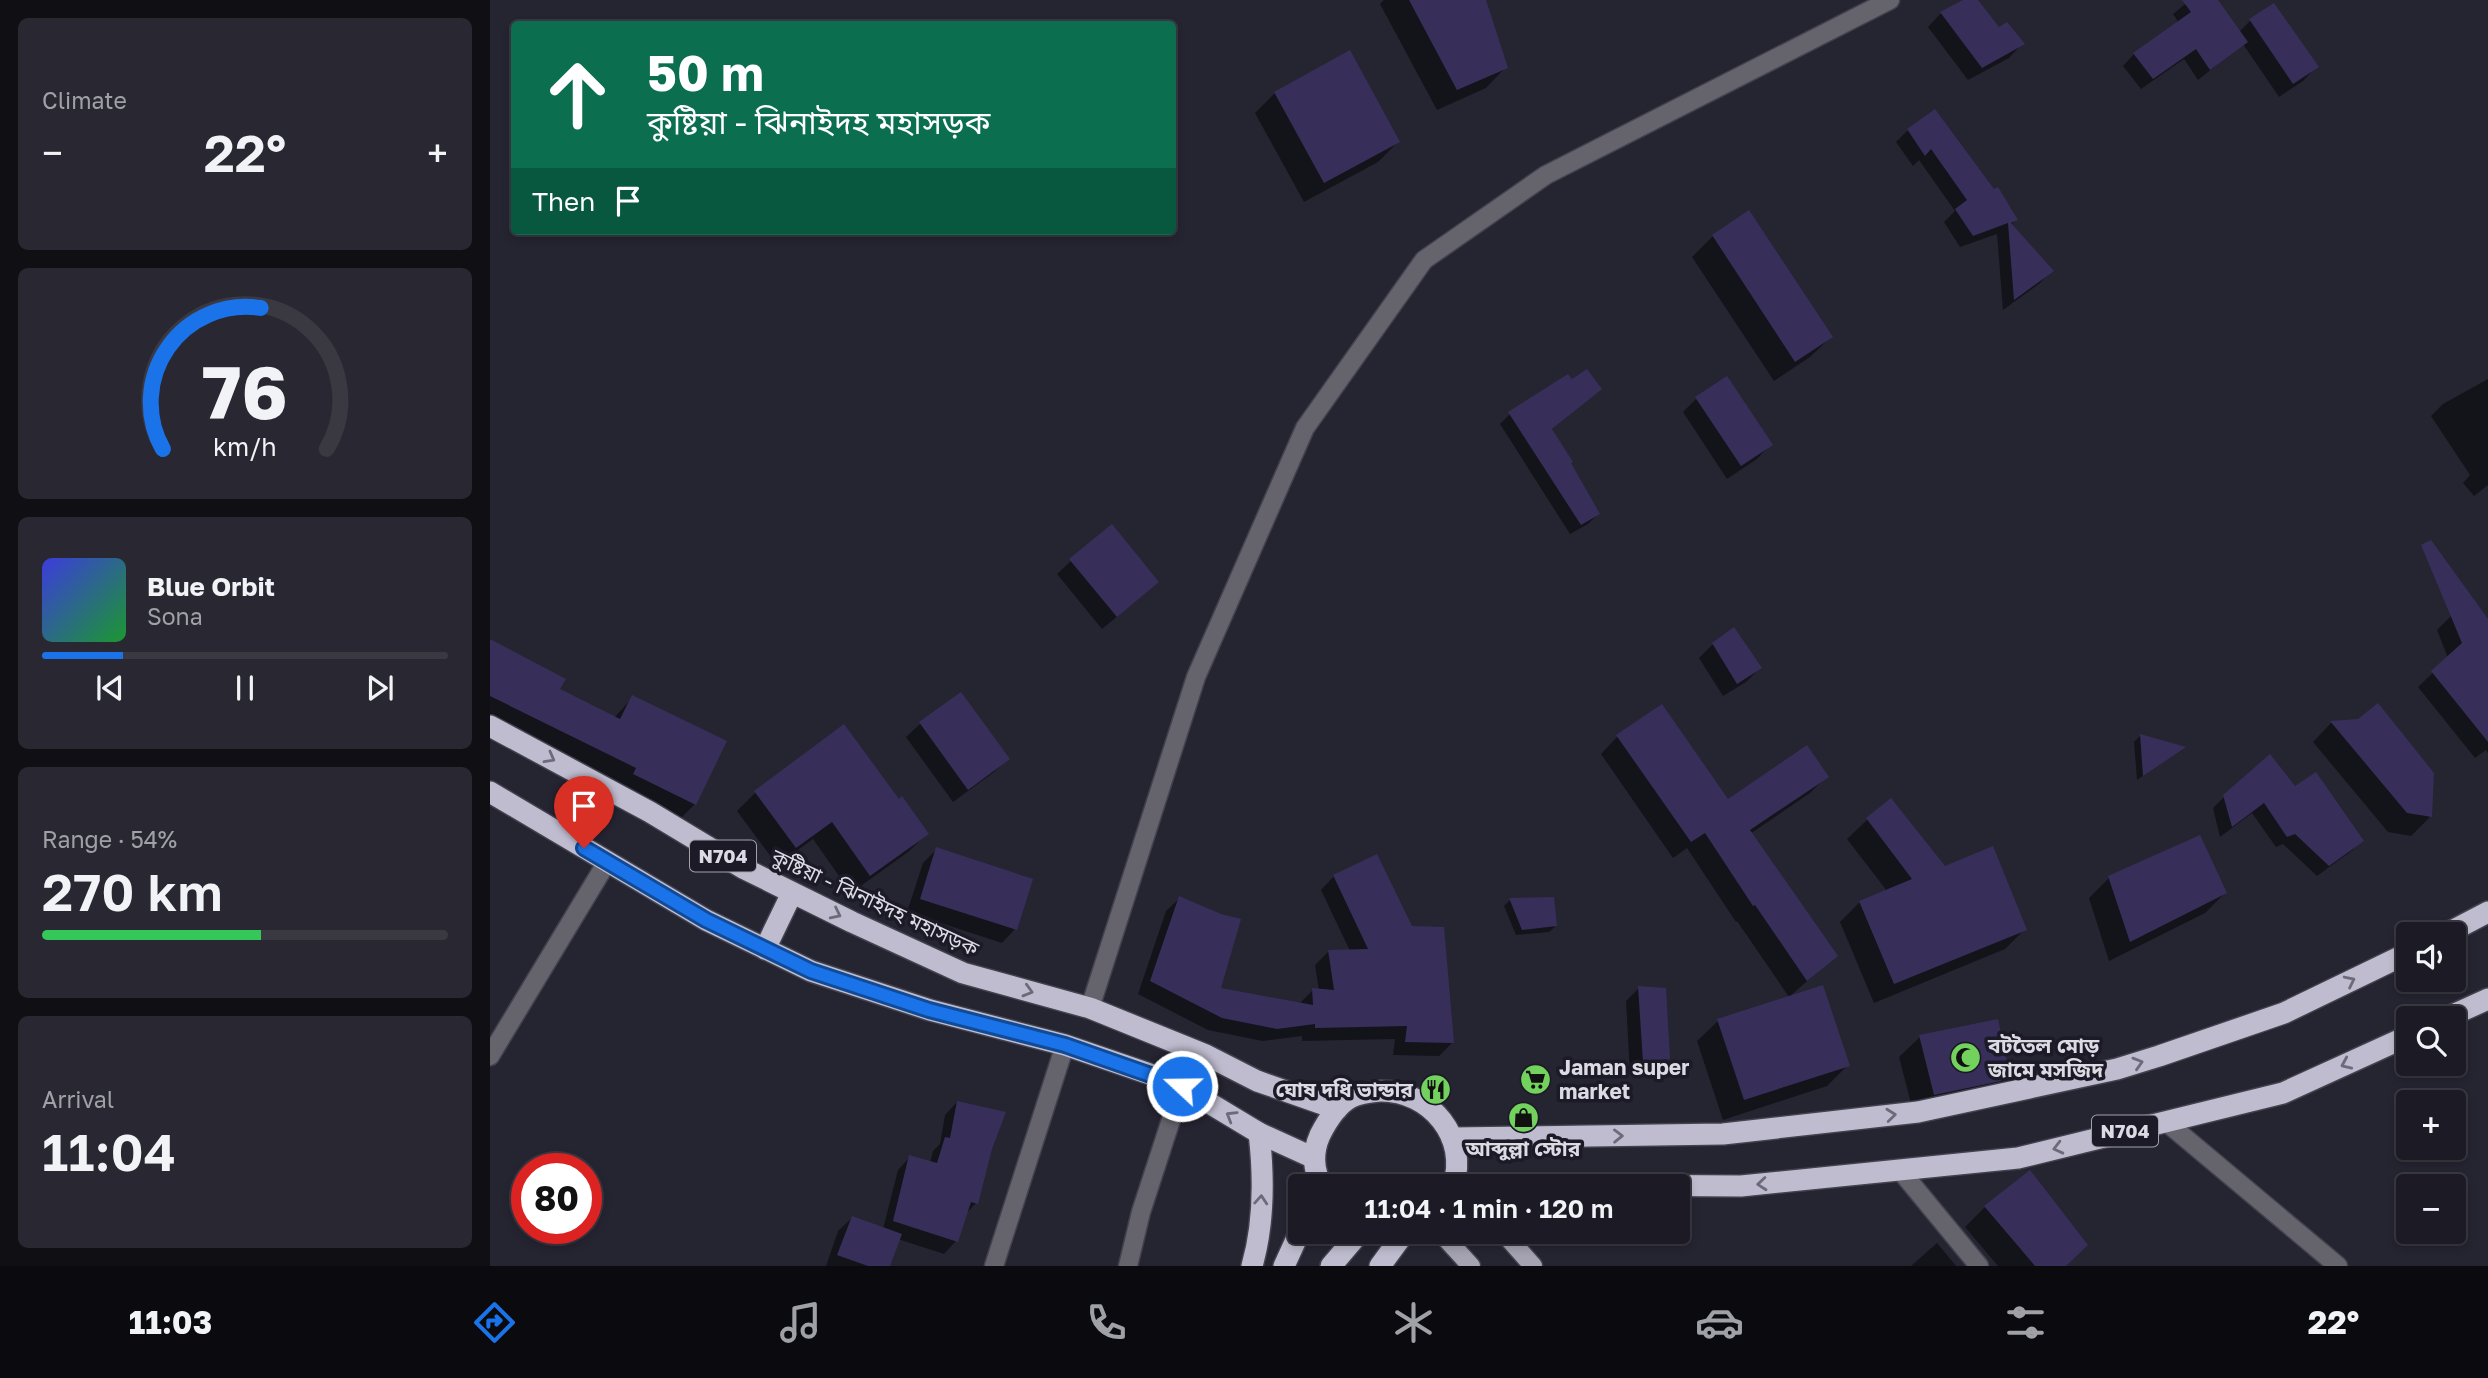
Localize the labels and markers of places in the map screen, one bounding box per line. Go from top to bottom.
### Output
pin [554,776,614,848]
place label: বটতৈল মোড় জামে মসজিদ [1987,1032,2104,1082]
mosque icon: বটতৈল মোড় জামে মসজিদ [1948,1041,1982,1075]
place label: Jaman super market [1559,1054,1689,1104]
supermarket icon: Jaman super market [1519,1063,1553,1097]
restaurant icon: ঘোষ দধি ভান্ডার [1419,1073,1453,1107]
place label: ঘোষ দধি ভান্ডার [1276,1076,1413,1102]
shop icon: আব্দুল্লা স্টোর [1506,1100,1540,1134]
place label: আব্দুল্লা স্টোর [1465,1135,1581,1161]

